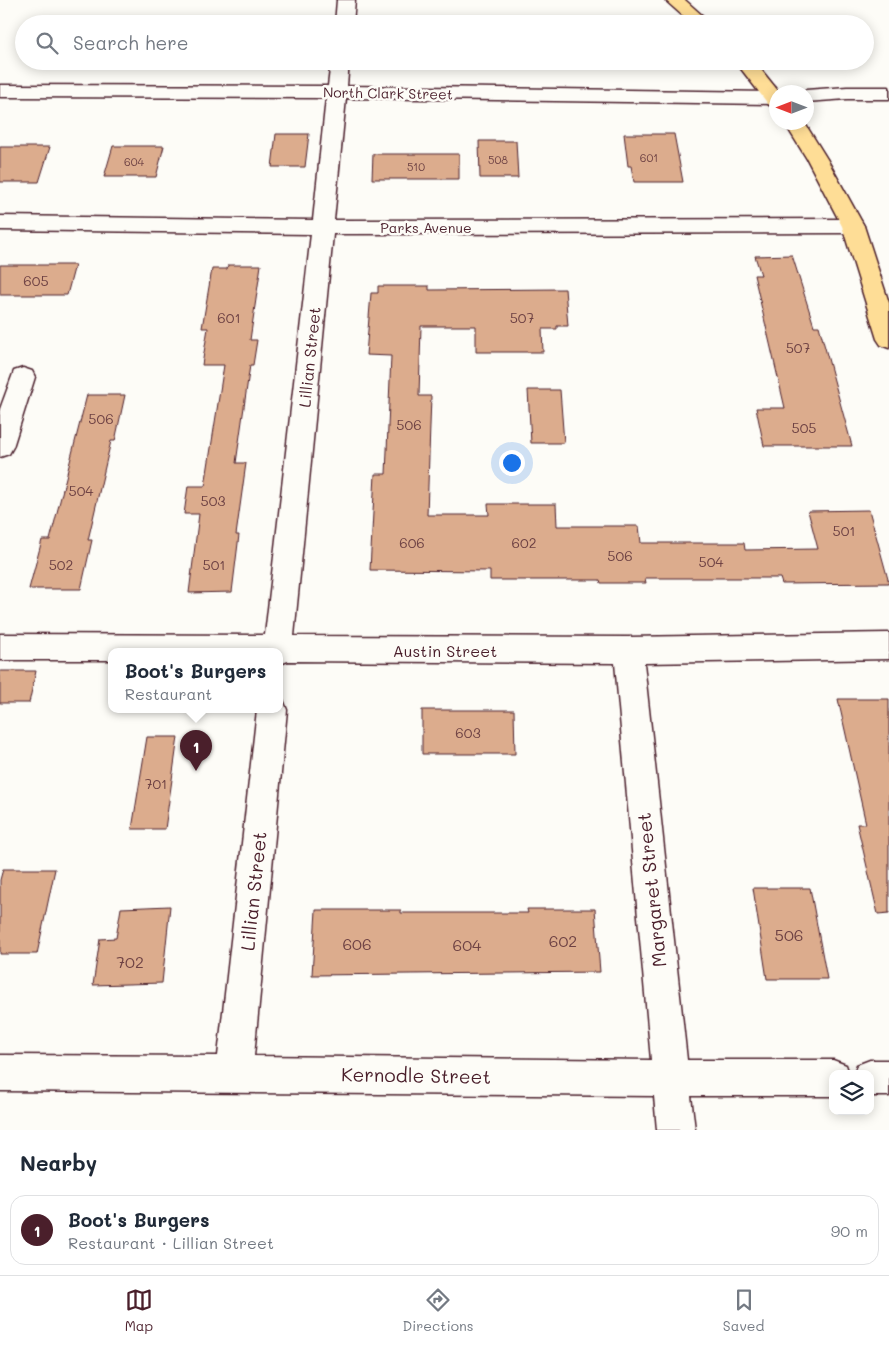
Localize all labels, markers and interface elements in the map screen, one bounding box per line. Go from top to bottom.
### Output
search box [15,15,874,70]
icon: search [33,29,61,57]
text: Search here [73,30,189,55]
street label: North Clark Street [323,82,453,104]
north arrow [769,85,814,130]
house number: 601 [640,150,658,165]
house number: 508 [488,152,508,167]
house number: 604 [124,154,144,169]
house number: 510 [407,159,425,174]
street label: Parks Avenue [380,218,472,237]
house number: 605 [23,271,49,290]
street label: Lillian Street [293,306,325,408]
house number: 601 [217,308,241,327]
house number: 507 [510,308,535,327]
house number: 507 [786,338,811,357]
house number: 506 [88,409,114,428]
house number: 506 [396,415,422,434]
house number: 505 [792,418,816,437]
your location [499,450,525,476]
house number: 504 [68,481,94,500]
house number: 503 [200,491,226,510]
house number: 501 [832,521,856,540]
house number: 606 [399,533,425,552]
house number: 602 [512,533,536,552]
house number: 506 [607,546,633,565]
house number: 504 [698,552,724,571]
house number: 502 [49,555,73,574]
house number: 501 [202,555,226,574]
street label: Austin Street [393,640,497,661]
popup [108,648,283,713]
text: Boot's Burgers [125,658,266,683]
text: Restaurant [125,683,212,704]
house number: 603 [455,723,481,742]
pin: 1 [180,730,212,771]
house number: 701 [145,774,167,793]
street label: Margaret Street [630,811,672,969]
street label: Lillian Street [234,830,272,952]
house number: 506 [775,924,803,945]
house number: 602 [549,930,577,951]
house number: 606 [342,933,372,954]
house number: 604 [453,934,482,955]
house number: 702 [116,951,144,972]
street label: Kernodle Street [341,1061,491,1089]
map controls [829,1070,874,1115]
button: layers [829,1070,874,1115]
text: Nearby [20,1149,97,1176]
text: Boot's Burgers [68,1207,210,1232]
text: 1 [33,1220,41,1241]
text: 90 m [831,1220,868,1241]
text: Restaurant · Lillian Street [68,1232,274,1253]
tab: Map [125,1286,153,1335]
tab: Directions [402,1286,474,1335]
tab: Saved [723,1286,764,1335]

